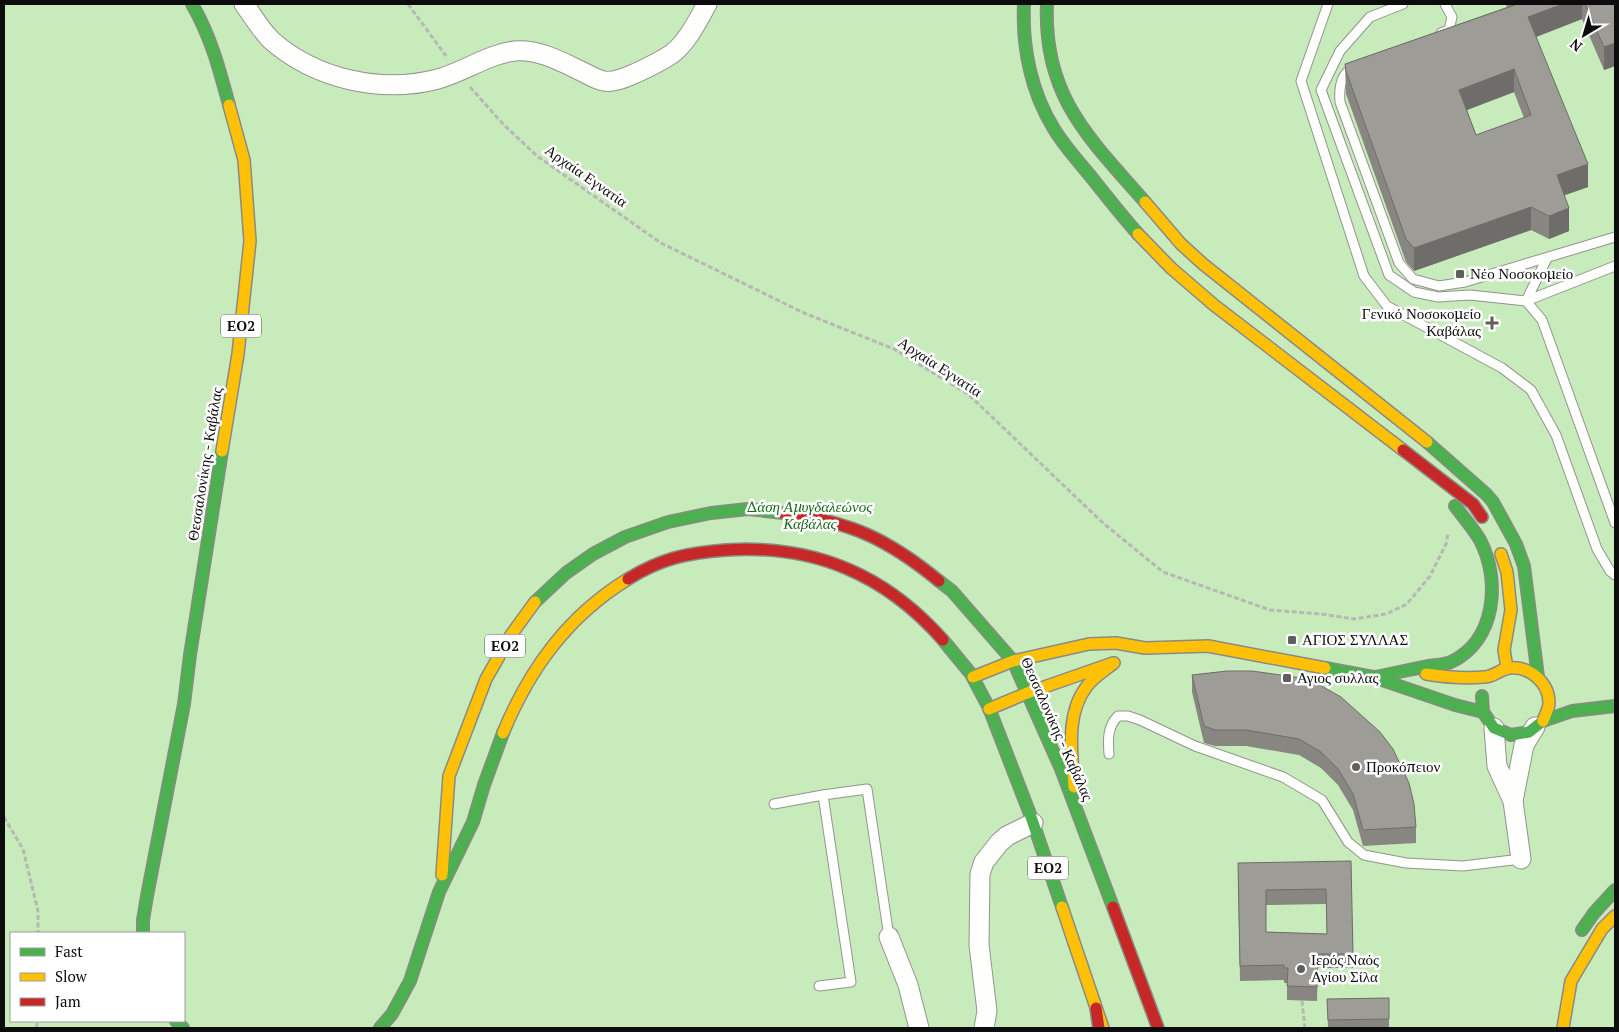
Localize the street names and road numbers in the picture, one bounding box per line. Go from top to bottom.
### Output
street label: Αρχαία Εγνατία [541,139,632,211]
road number: ΕΟ2 [221,314,261,338]
street label: Αρχαία Εγνατία [895,332,987,401]
street label: Θεσσαλονίκης - Καβάλας [182,386,226,542]
road number: ΕΟ2 [485,634,525,658]
street label: Θεσσαλονίκης - Καβάλας [1017,654,1099,804]
road number: ΕΟ2 [1028,856,1068,880]

